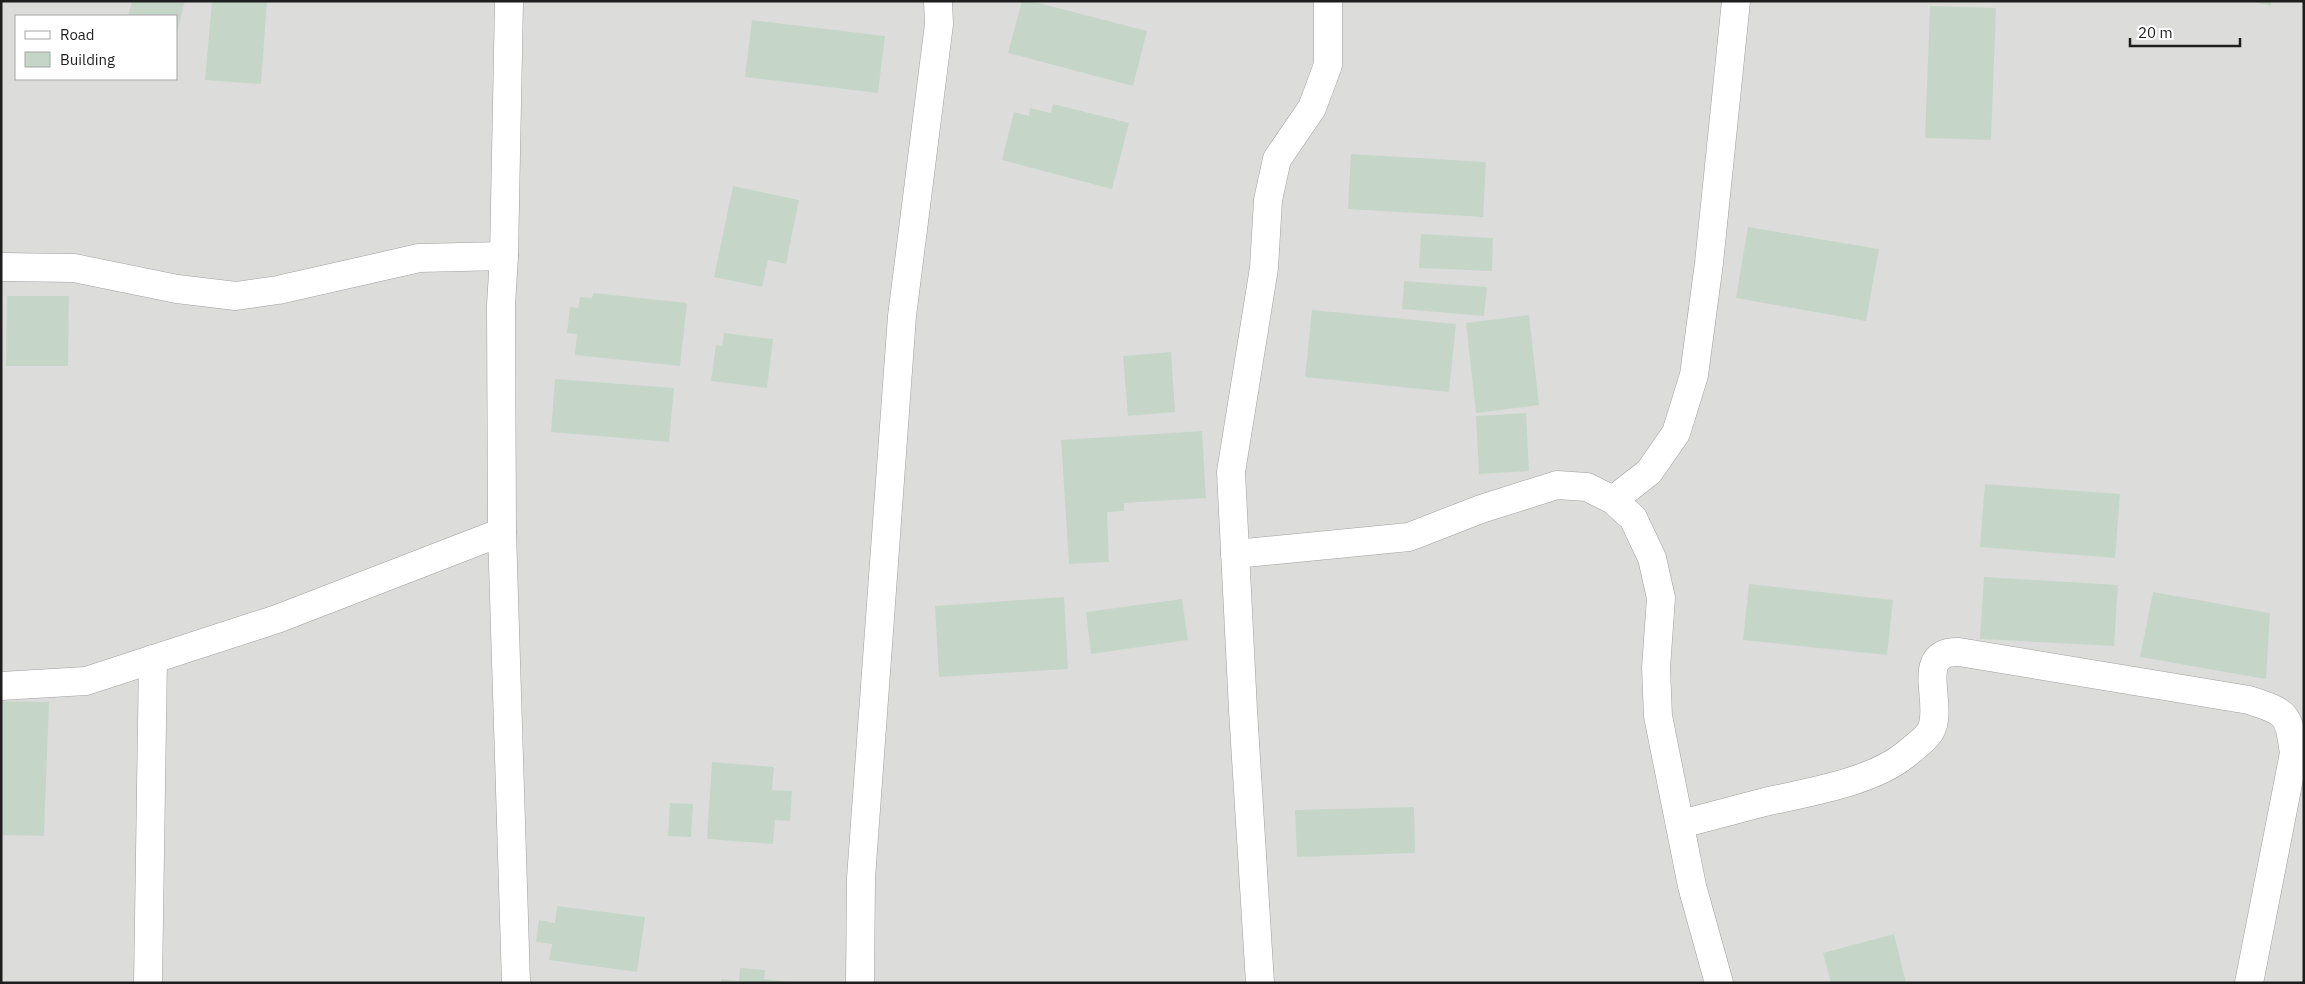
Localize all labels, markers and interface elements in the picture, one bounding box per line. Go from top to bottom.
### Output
legend [15,15,178,80]
scale bar [2130,15,2240,47]
text: 20 m [2138,23,2173,42]
text: Road [60,25,95,44]
text: Building [60,50,115,69]

